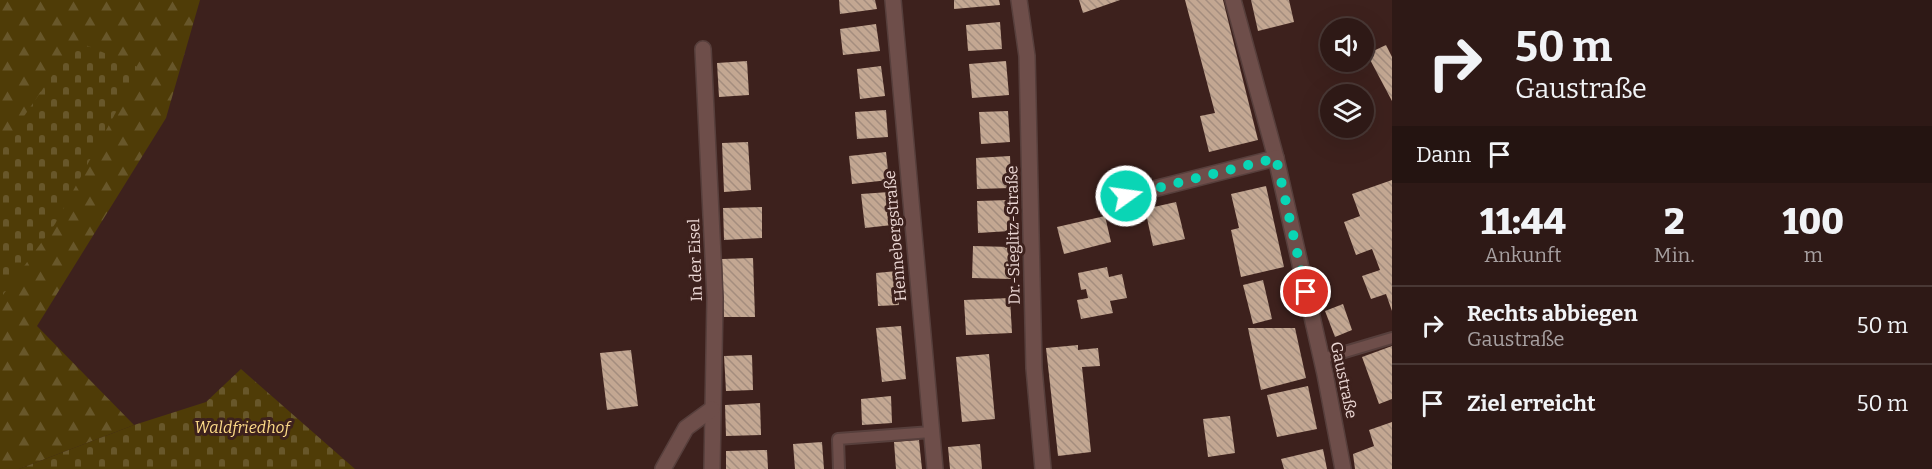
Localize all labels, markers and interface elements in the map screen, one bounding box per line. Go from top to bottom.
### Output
map controls [1320,18,1374,138]
button: sound [1320,18,1374,72]
text: 50 m [1515,22,1612,72]
icon: right [1416,24,1494,102]
text: Gaustraße [1515,73,1647,105]
button: layers [1320,84,1374,138]
icon: arrive [1483,138,1516,171]
text: Dann [1416,141,1471,168]
position arrow [1094,164,1158,228]
street label: Dr.-Sieglitz-Straße [1002,165,1024,305]
street label: Hennebergstraße [880,170,910,302]
text: 11:44 [1480,200,1566,244]
text: 2 [1664,200,1685,244]
text: 100 [1783,200,1844,244]
street label: In der Eisel [684,218,706,302]
text: Ankunft [1484,243,1561,267]
text: Min. [1654,243,1695,267]
text: m [1804,243,1823,267]
pin [1280,266,1331,317]
icon: arrive [1289,275,1322,308]
text: Rechts abbiegen [1467,300,1638,327]
icon: right [1416,309,1449,342]
text: 50 m [1857,312,1908,339]
text: Gaustraße [1467,327,1565,351]
street label: Gaustraße [1327,340,1361,420]
icon: arrive [1416,387,1449,420]
text: Ziel erreicht [1467,390,1596,417]
text: 50 m [1857,390,1908,417]
park label: Waldfriedhof [194,418,292,437]

